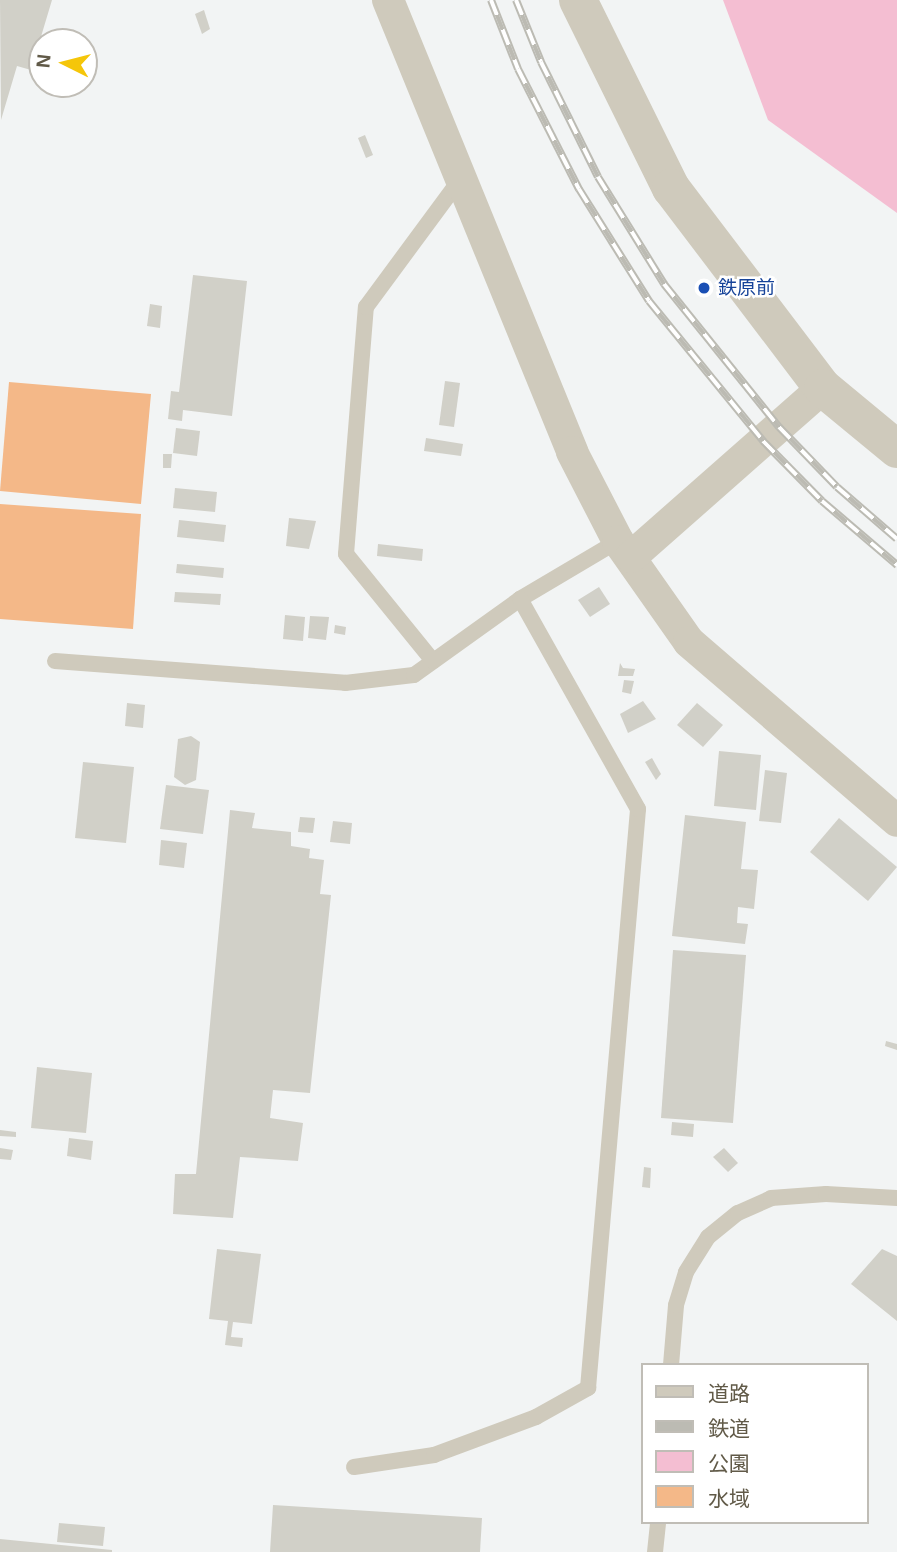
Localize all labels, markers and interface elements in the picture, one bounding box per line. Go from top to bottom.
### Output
north arrow [28,28,98,98]
text: N [32,53,55,69]
place label: 鉄原前 [718,277,775,299]
marker: 鉄原前 [696,280,712,296]
legend [642,1363,869,1524]
text: 道路 [708,1382,750,1405]
text: 鉄道 [708,1417,750,1440]
text: 公園 [708,1452,750,1475]
text: 水域 [708,1487,750,1510]

